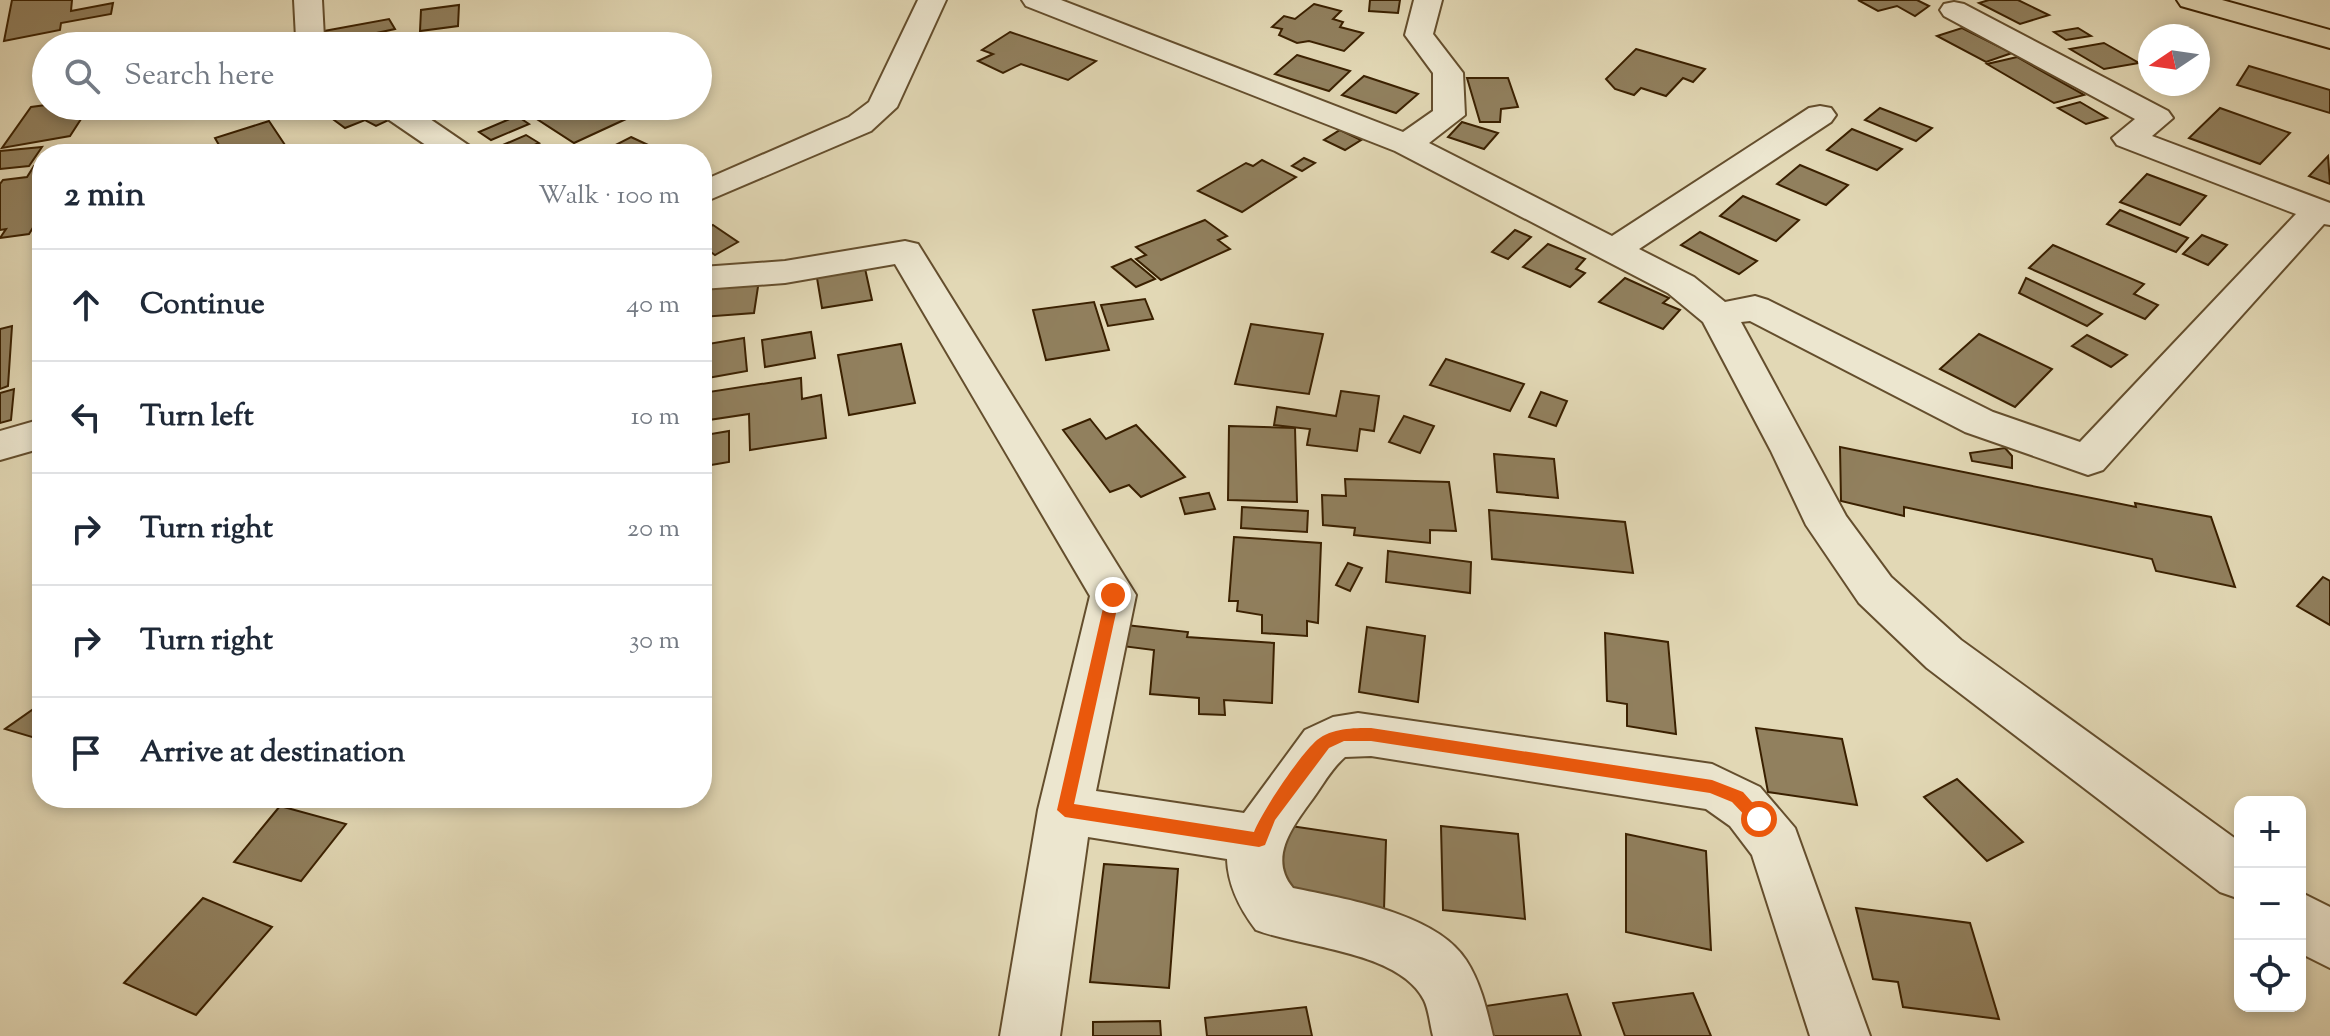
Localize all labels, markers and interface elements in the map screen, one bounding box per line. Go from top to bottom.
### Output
north arrow [2138,24,2210,96]
search box [32,32,712,120]
icon: search [60,54,104,98]
text: Search here [124,55,274,98]
text: 2 min [64,172,145,221]
text: Walk · 100 m [538,178,680,215]
icon: ahead [64,283,108,327]
text: Continue [140,284,265,327]
text: 40 m [626,287,680,324]
icon: left [64,395,108,439]
text: Turn left [140,396,254,439]
text: 10 m [631,399,680,436]
icon: right [64,507,108,551]
text: Turn right [140,508,273,551]
text: 20 m [627,511,680,548]
route end [1095,577,1131,613]
icon: right [64,619,108,663]
text: Turn right [140,620,273,663]
text: 30 m [629,623,680,660]
icon: arrive [64,731,108,775]
text: Arrive at destination [140,732,405,775]
map controls [2234,796,2306,1012]
button: + [2234,796,2306,868]
route start [1741,801,1777,837]
button: − [2234,868,2306,940]
button: locate [2234,940,2306,1012]

